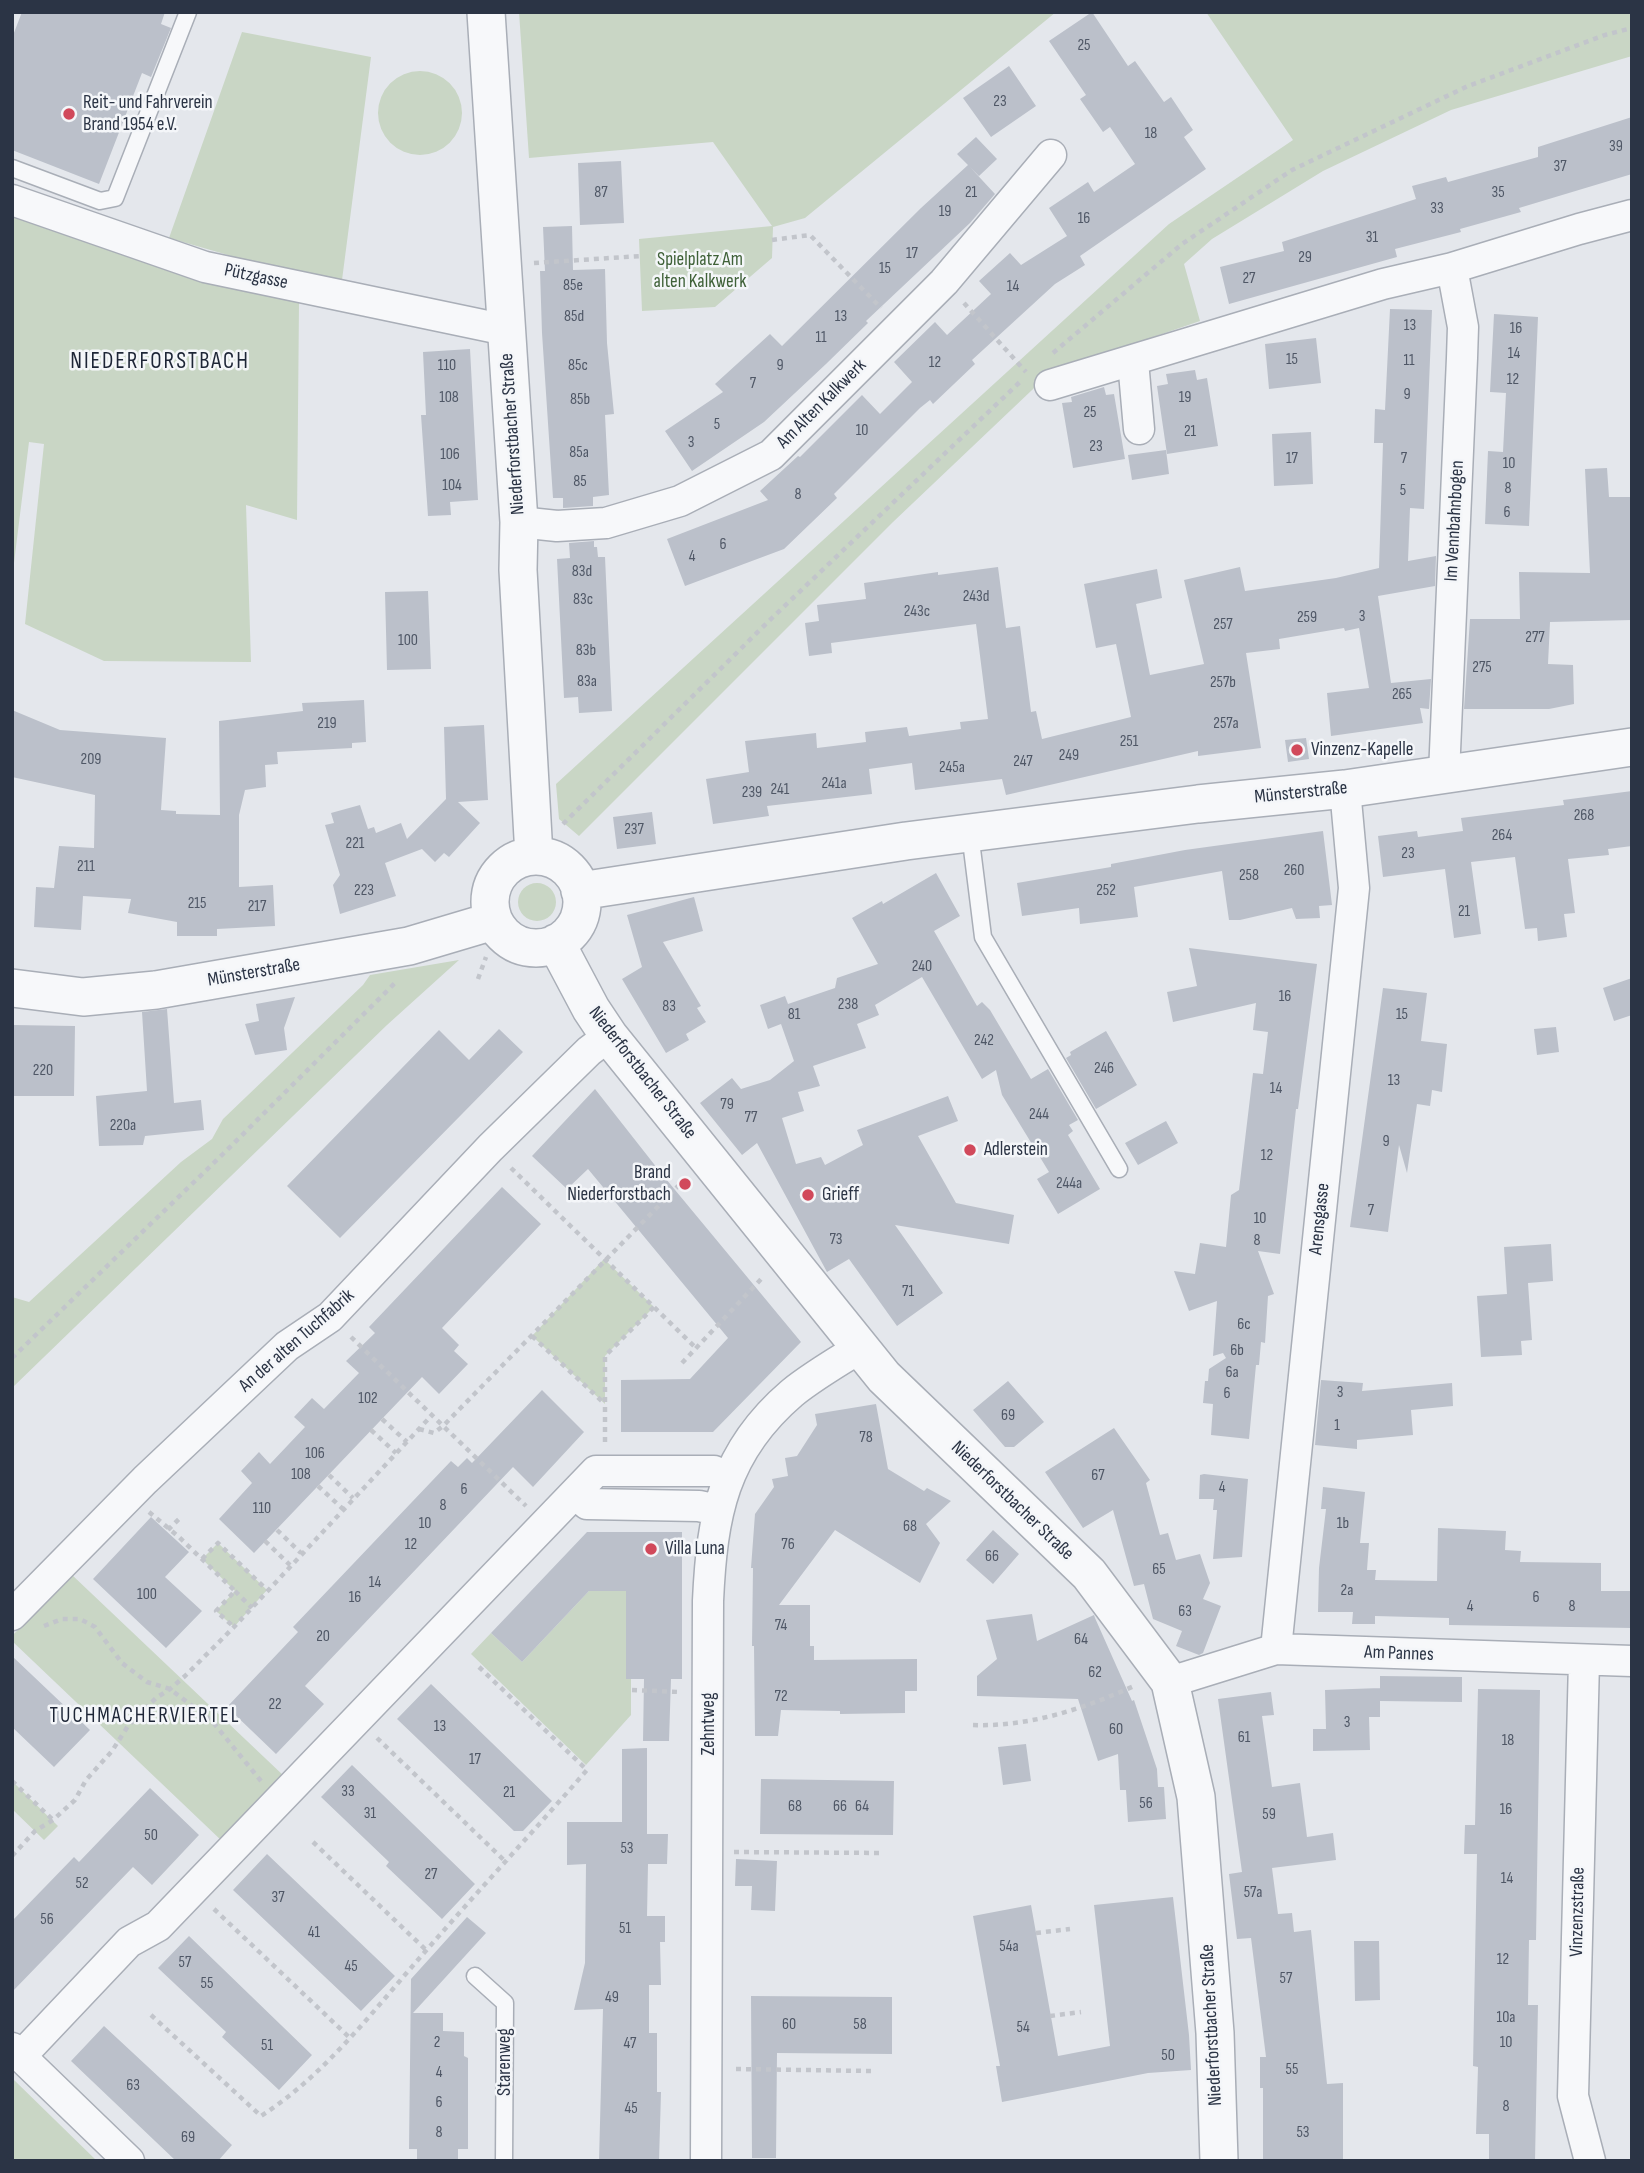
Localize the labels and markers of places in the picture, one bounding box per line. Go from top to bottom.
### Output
place label: Reit- und Fahrverein Brand 1954 e.V. [83,92,213,136]
marker: Reit- und Fahrverein Brand 1954 e.V. [61,106,77,122]
place label: Vinzenz-Kapelle [1311,739,1413,761]
marker: Vinzenz-Kapelle [1289,742,1305,758]
place label: Adlerstein [984,1139,1048,1161]
marker: Adlerstein [962,1142,978,1158]
place label: Brand Niederforstbach [567,1162,671,1206]
marker: Brand Niederforstbach [677,1176,693,1192]
place label: Grieff [822,1184,859,1206]
marker: Grieff [800,1187,816,1203]
place label: Villa Luna [665,1538,725,1560]
marker: Villa Luna [643,1541,659,1557]

